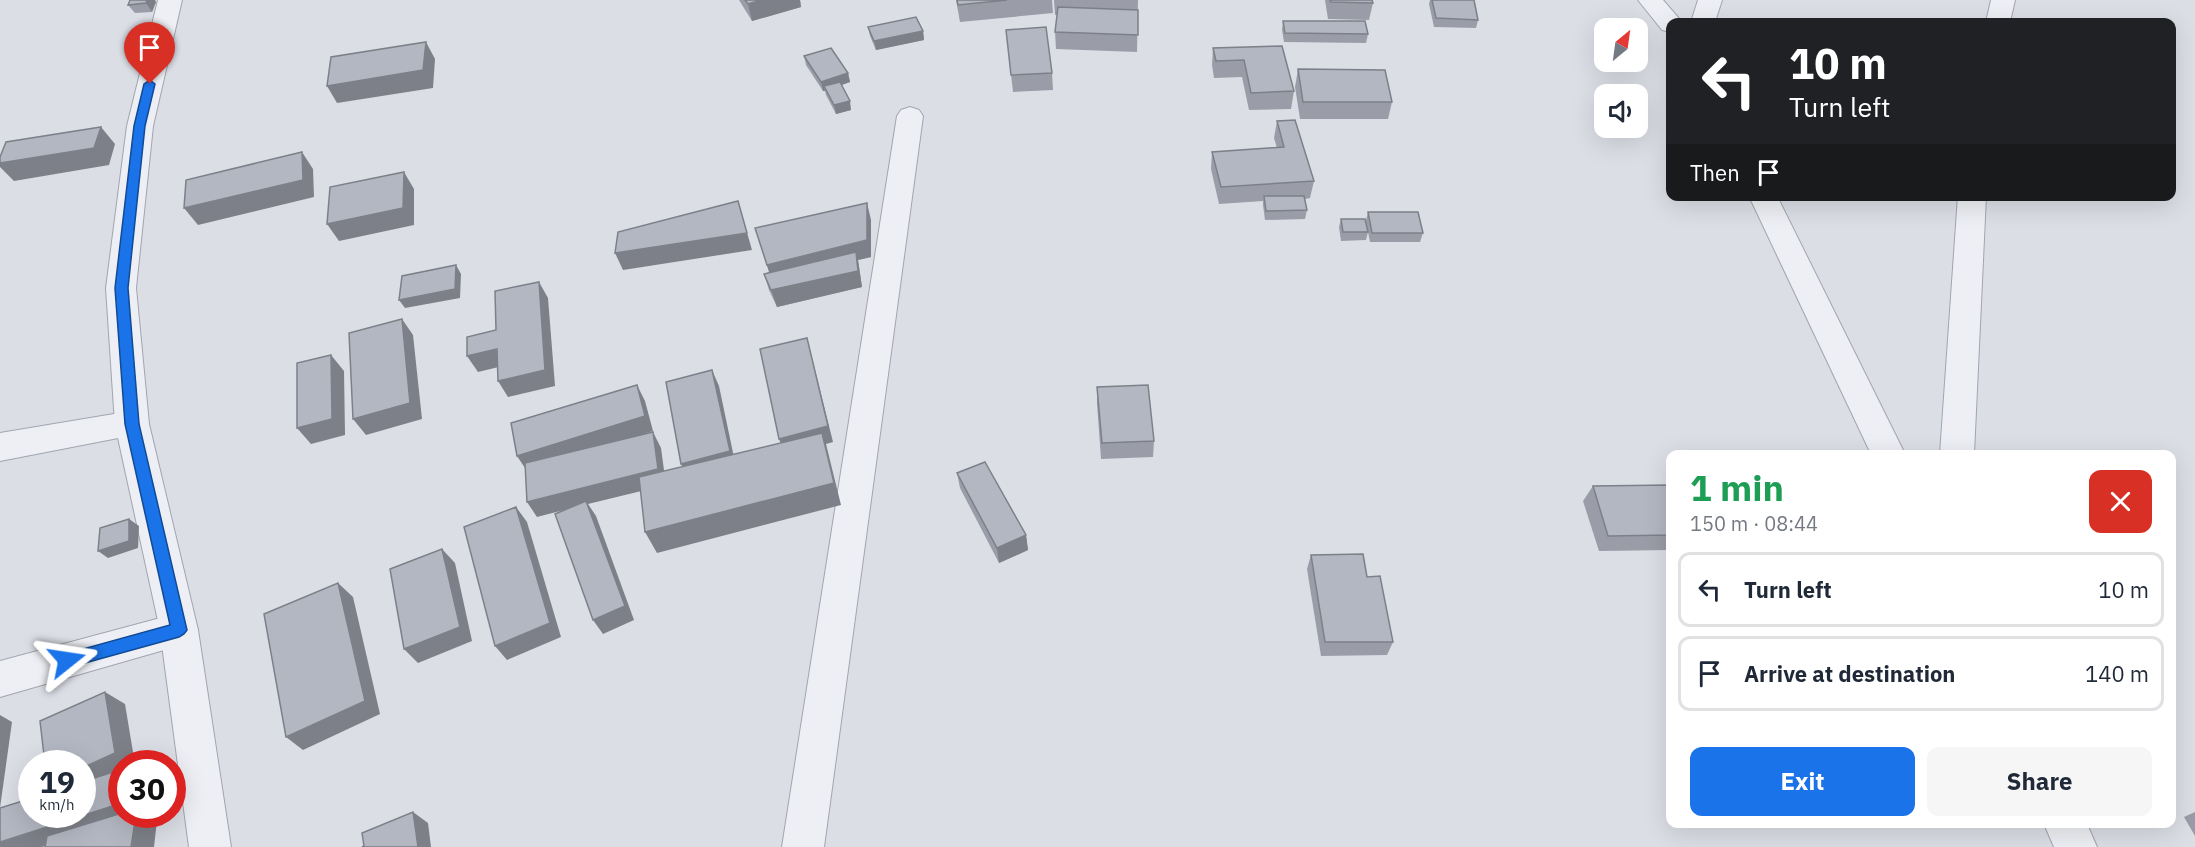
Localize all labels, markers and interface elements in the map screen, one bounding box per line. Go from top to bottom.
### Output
north arrow [1594,18,1648,72]
map controls [1594,18,1648,138]
pin [124,22,175,84]
icon: arrive [133,31,166,64]
text: 10 m [1789,36,1887,91]
icon: left [1690,42,1768,120]
button: sound [1594,84,1648,138]
text: Turn left [1789,89,1890,124]
icon: arrive [1752,156,1785,189]
text: Then [1690,158,1740,187]
text: 1 min [1690,464,1784,511]
button: close [2089,470,2152,533]
text: 150 m · 08:44 [1690,510,1818,537]
icon: left [1693,573,1726,606]
text: Turn left [1744,575,1832,604]
text: 10 m [2098,575,2149,604]
position arrow [35,628,99,692]
icon: arrive [1693,657,1726,690]
text: Arrive at destination [1744,659,1955,688]
text: 140 m [2085,659,2149,688]
button: Exit [1690,747,1915,816]
button: Share [1927,747,2152,816]
speed limit sign: 30 [108,750,186,828]
text: 19 [39,762,75,801]
text: km/h [39,795,75,814]

